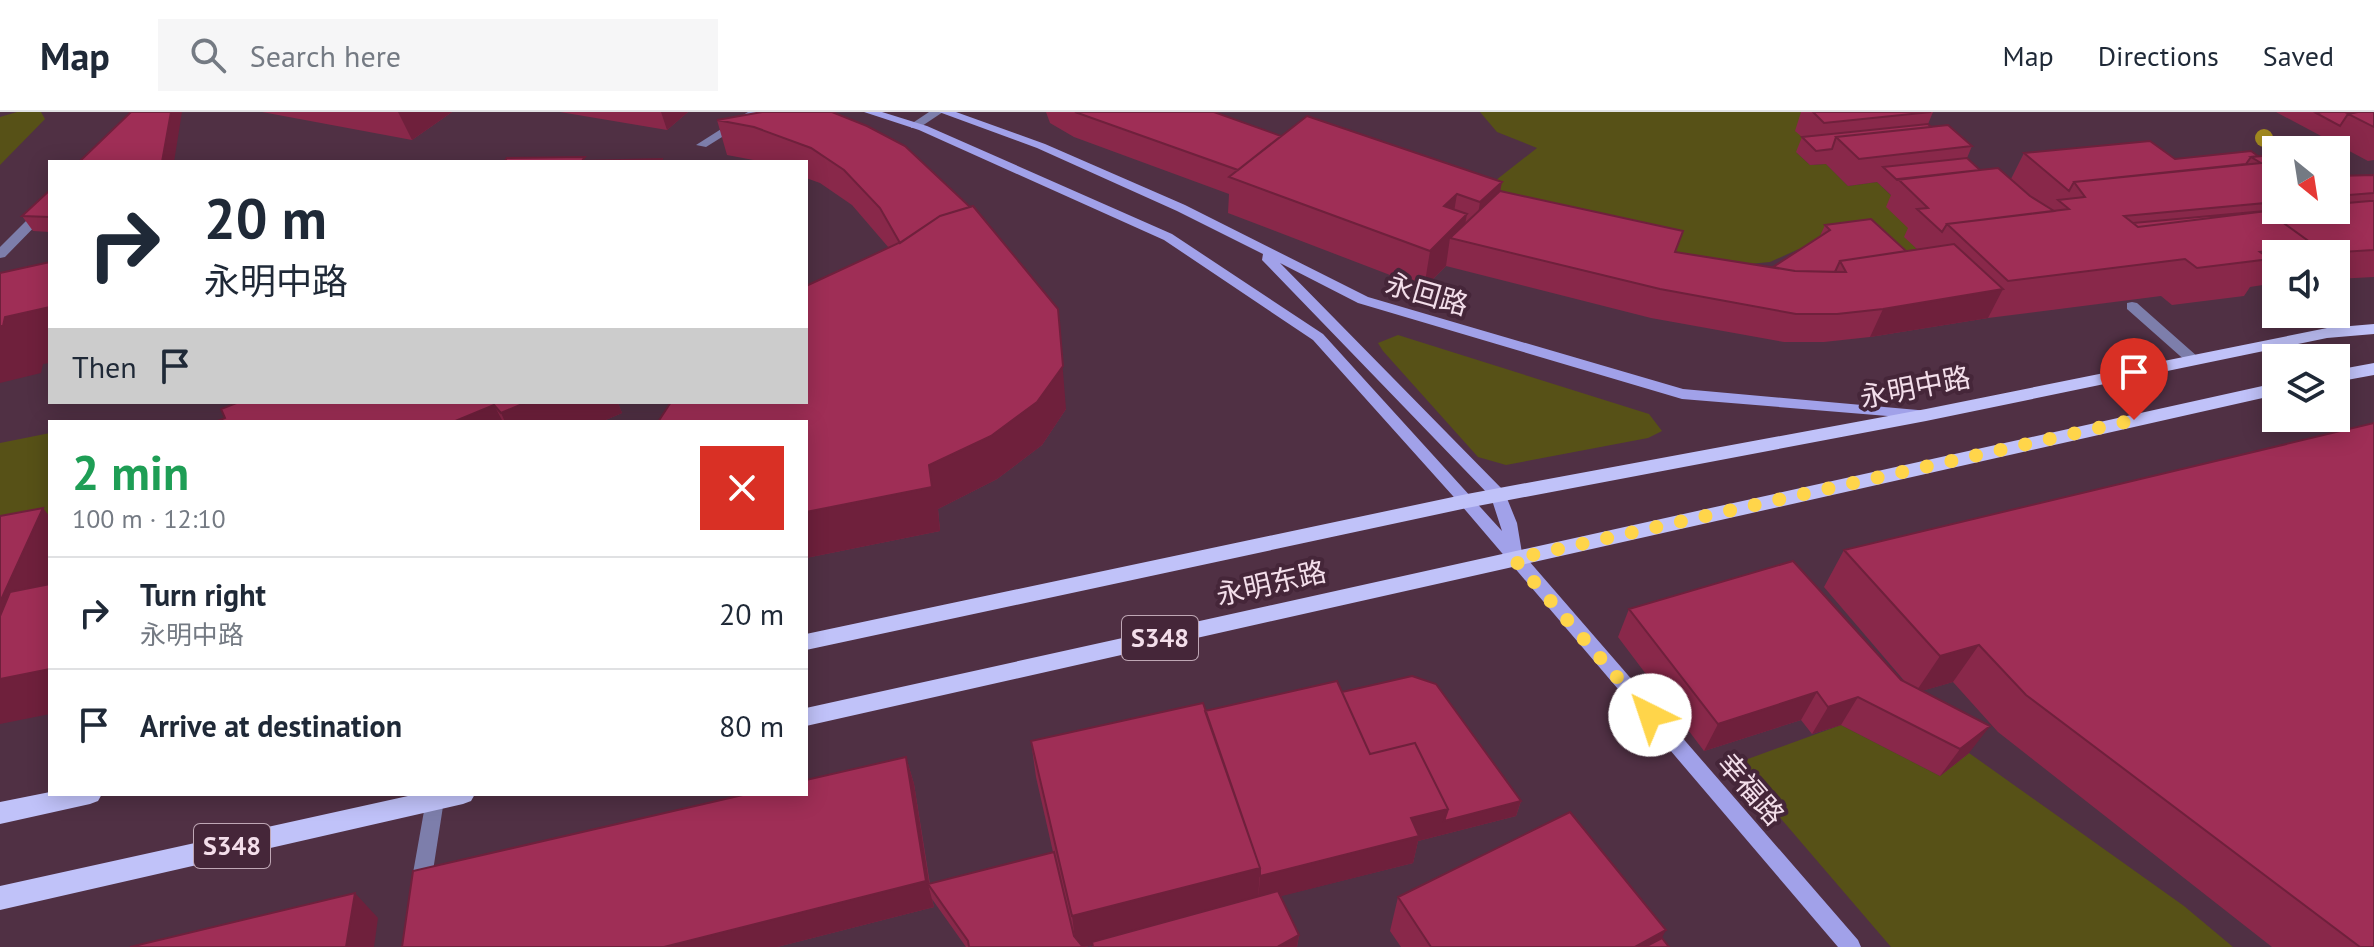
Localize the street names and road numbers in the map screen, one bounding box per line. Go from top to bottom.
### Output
street label: 永回路 [1382,264,1473,323]
street label: 永明中路 [1856,358,1973,415]
street label: 永明东路 [1212,552,1330,613]
road number: S348 [1122,616,1198,660]
street label: 幸福路 [1710,745,1793,833]
road number: S348 [194,824,270,868]

